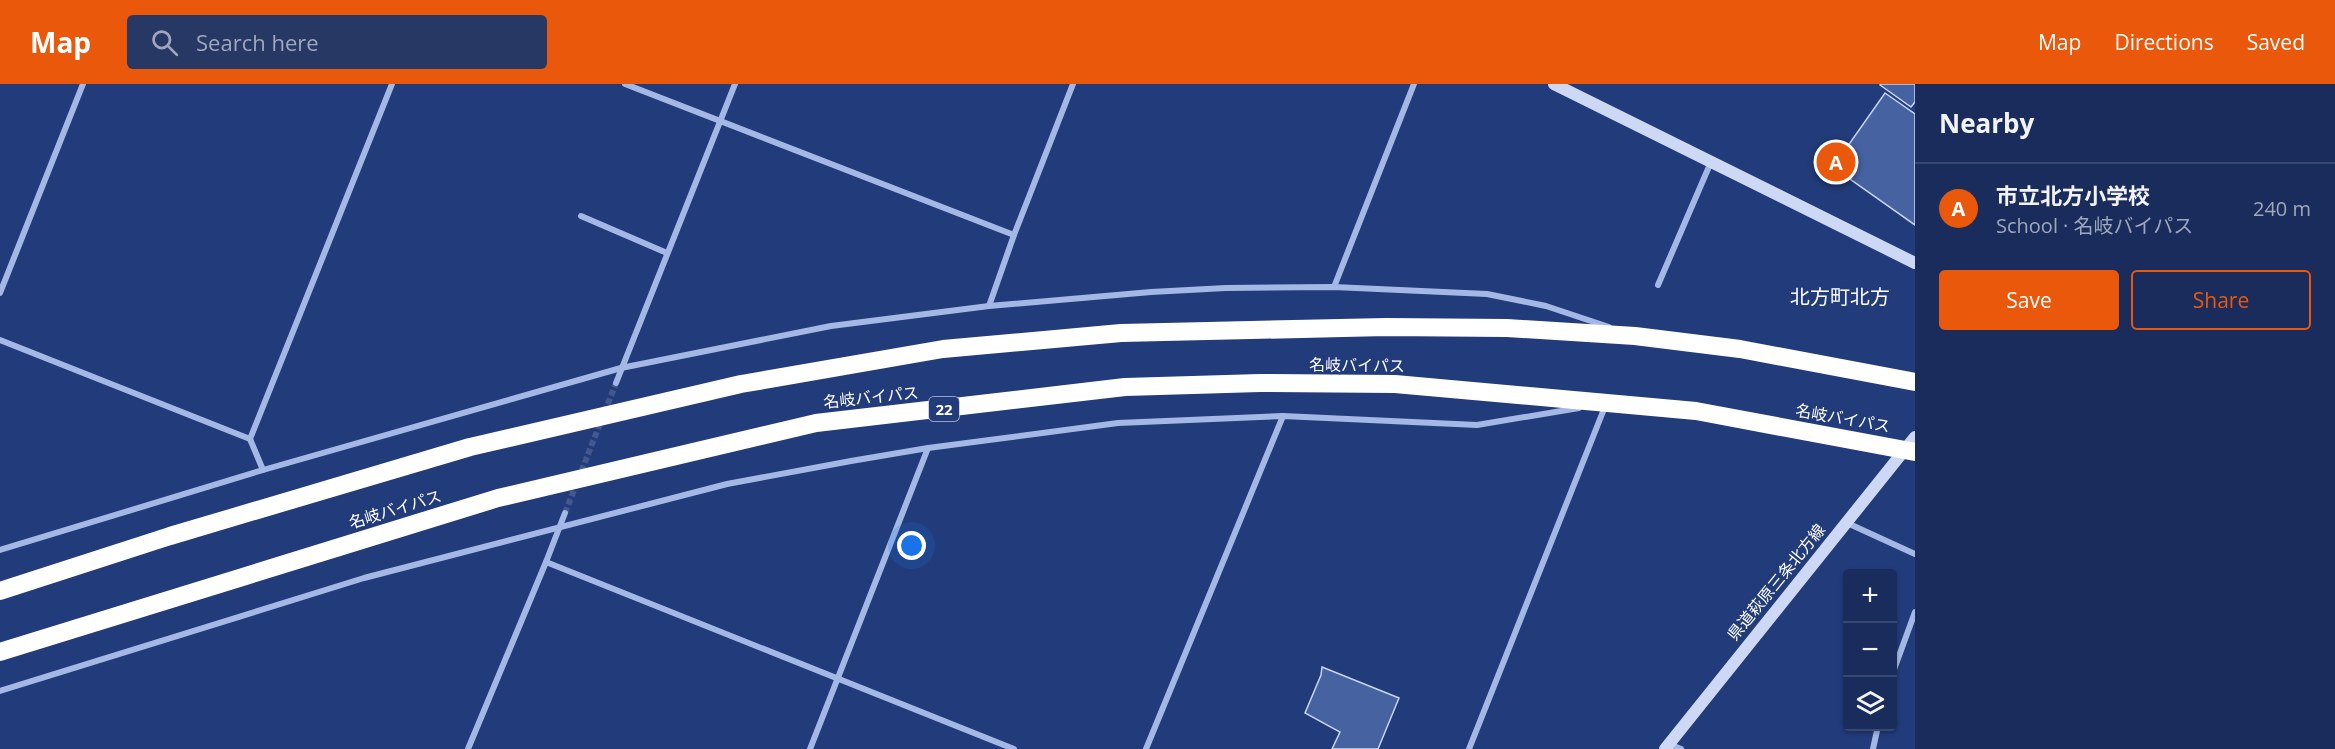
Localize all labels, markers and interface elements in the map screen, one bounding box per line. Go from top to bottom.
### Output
search box [127,15,547,69]
text: Map [30,23,91,61]
icon: search [148,26,181,59]
text: Search here [196,27,319,57]
text: Map [2038,28,2081,56]
text: Directions [2114,28,2214,56]
text: Saved [2247,28,2305,56]
text: Nearby [1939,105,2034,141]
pin: A [1816,140,1856,184]
text: 市立北方小学校 [1996,180,2150,210]
text: A [1952,195,1965,222]
text: 240 m [2253,195,2311,222]
text: School · 名岐バイパス [1996,212,2193,239]
button: Save [1939,270,2119,330]
button: Share [2131,270,2311,330]
district label: 北方町北方 [1790,283,1890,310]
street label: 名岐バイパス [1309,353,1405,377]
street label: 名岐バイパス [822,381,920,413]
road number: 22 [929,397,959,421]
street label: 名岐バイパス [1794,399,1892,437]
street label: 名岐バイパス [346,484,444,534]
street label: 県道萩原三条北方線 [1722,519,1830,645]
your location [897,531,926,560]
map controls [1843,569,1897,731]
button: + [1843,569,1897,623]
button: − [1843,623,1897,677]
button: layers [1843,677,1897,731]

